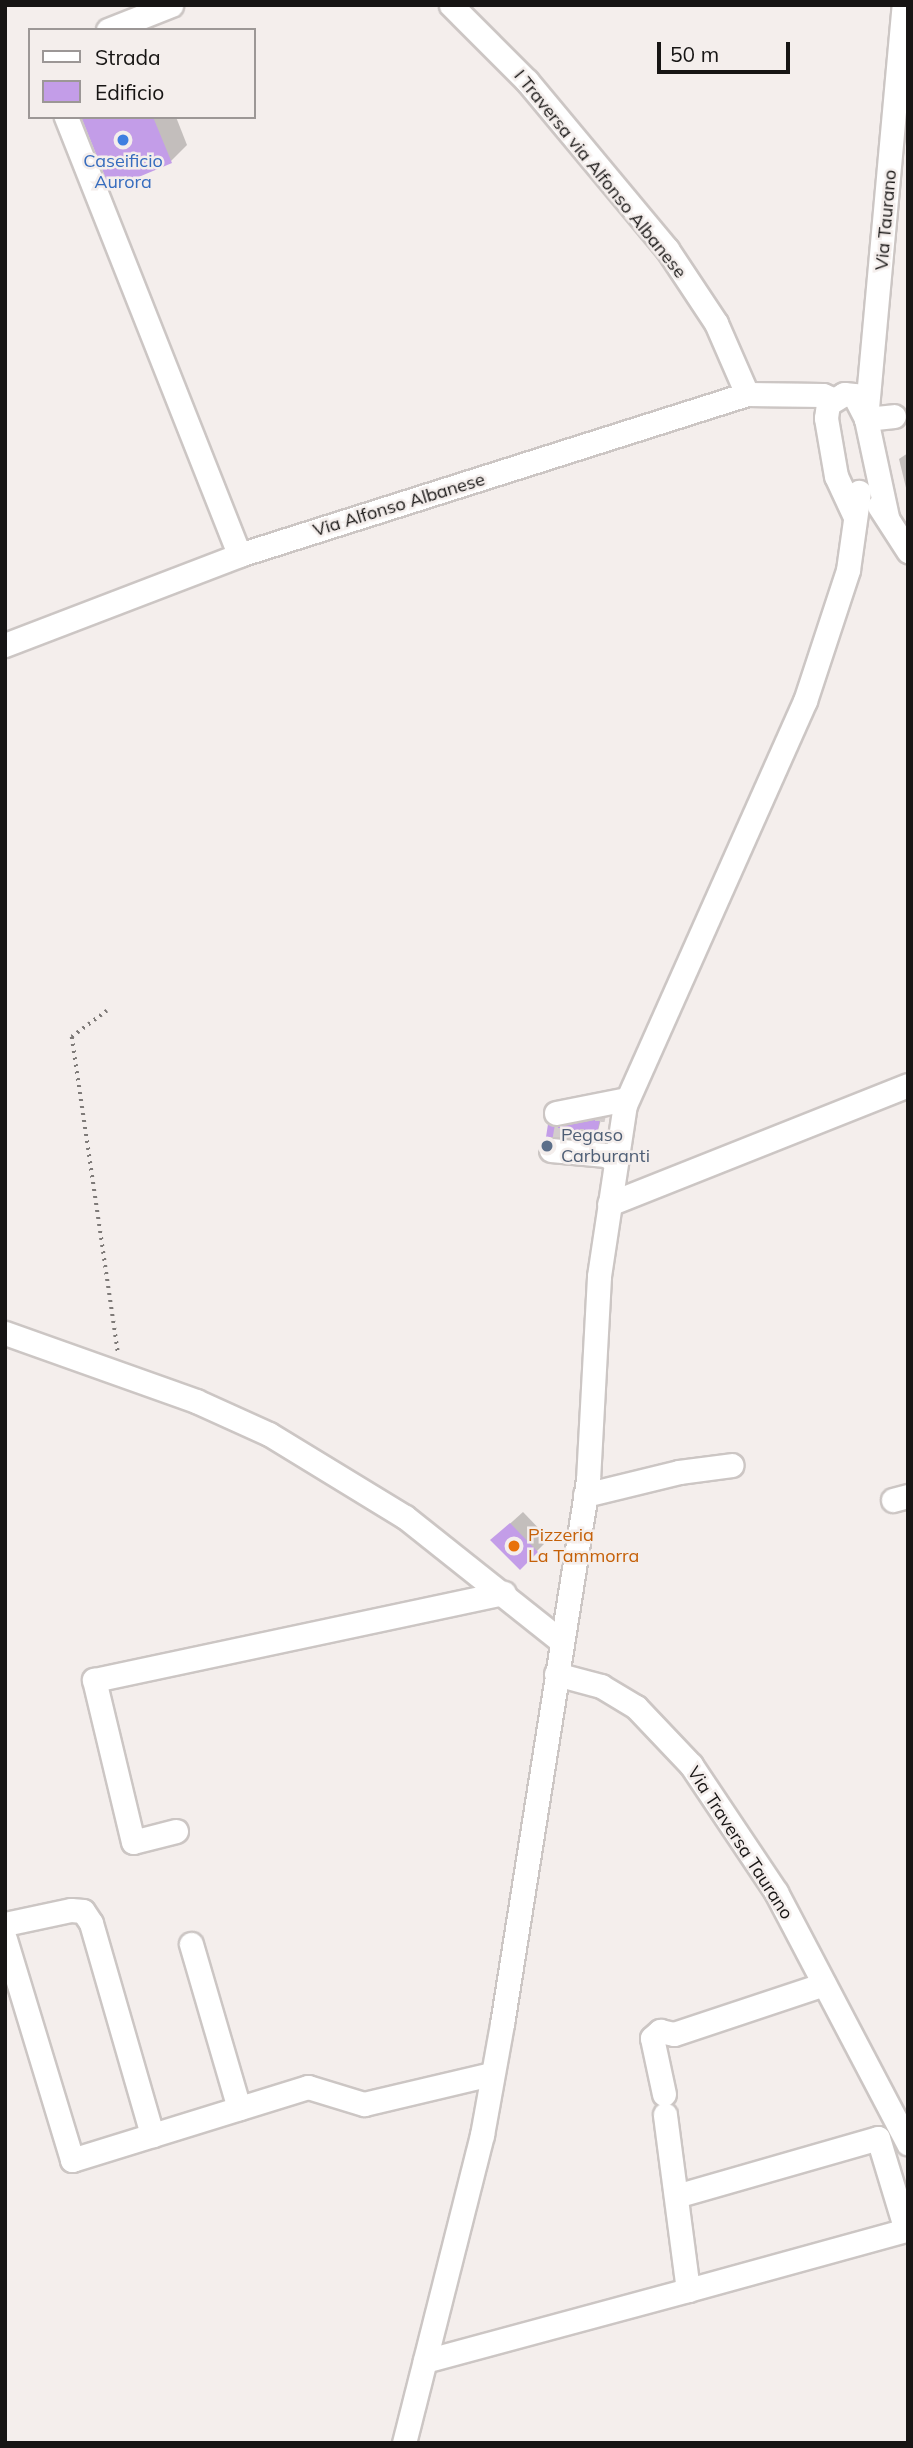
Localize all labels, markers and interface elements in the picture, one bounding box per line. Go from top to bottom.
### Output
legend [28,28,256,119]
scale bar [661,28,794,72]
text: 50 m [670,41,719,67]
text: Strada [95,44,161,70]
street label: I Traversa via Alfonso Albanese [509,66,691,282]
text: Edificio [95,79,164,105]
marker: Caseificio Aurora [115,132,131,148]
place label: Caseificio Aurora [83,151,163,194]
street label: Via Taurano [871,169,901,271]
street label: Via Alfonso Albanese [310,469,488,541]
place label: Pegaso Carburanti [561,1125,650,1168]
marker: Pegaso Carburanti [539,1138,555,1154]
place label: Pizzeria La Tammorra [528,1525,639,1568]
marker: Pizzeria La Tammorra [506,1538,522,1554]
street label: Via Traversa Taurano [683,1763,797,1923]

